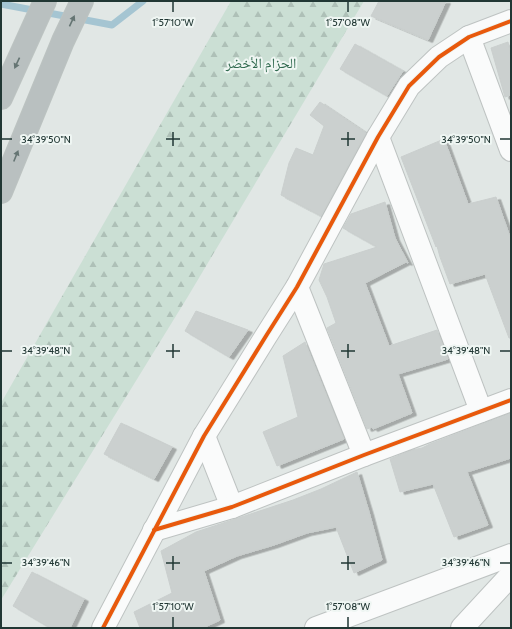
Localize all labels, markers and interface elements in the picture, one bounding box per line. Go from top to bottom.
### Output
one-way arrow [69,16,75,27]
text: 1°57'10"W [152,16,194,29]
text: 1°57'08"W [326,16,371,29]
park label: الحزام الأخضر [225,54,296,73]
one-way arrow [14,58,20,69]
text: 34°39'50"N [21,133,71,146]
text: 34°39'50"N [441,133,491,146]
one-way arrow [13,149,19,161]
text: 34°39'48"N [22,344,70,357]
text: 34°39'48"N [442,344,490,357]
text: 34°39'46"N [22,556,70,569]
text: 34°39'46"N [442,556,490,569]
text: 1°57'10"W [152,600,194,613]
text: 1°57'08"W [326,600,371,613]

